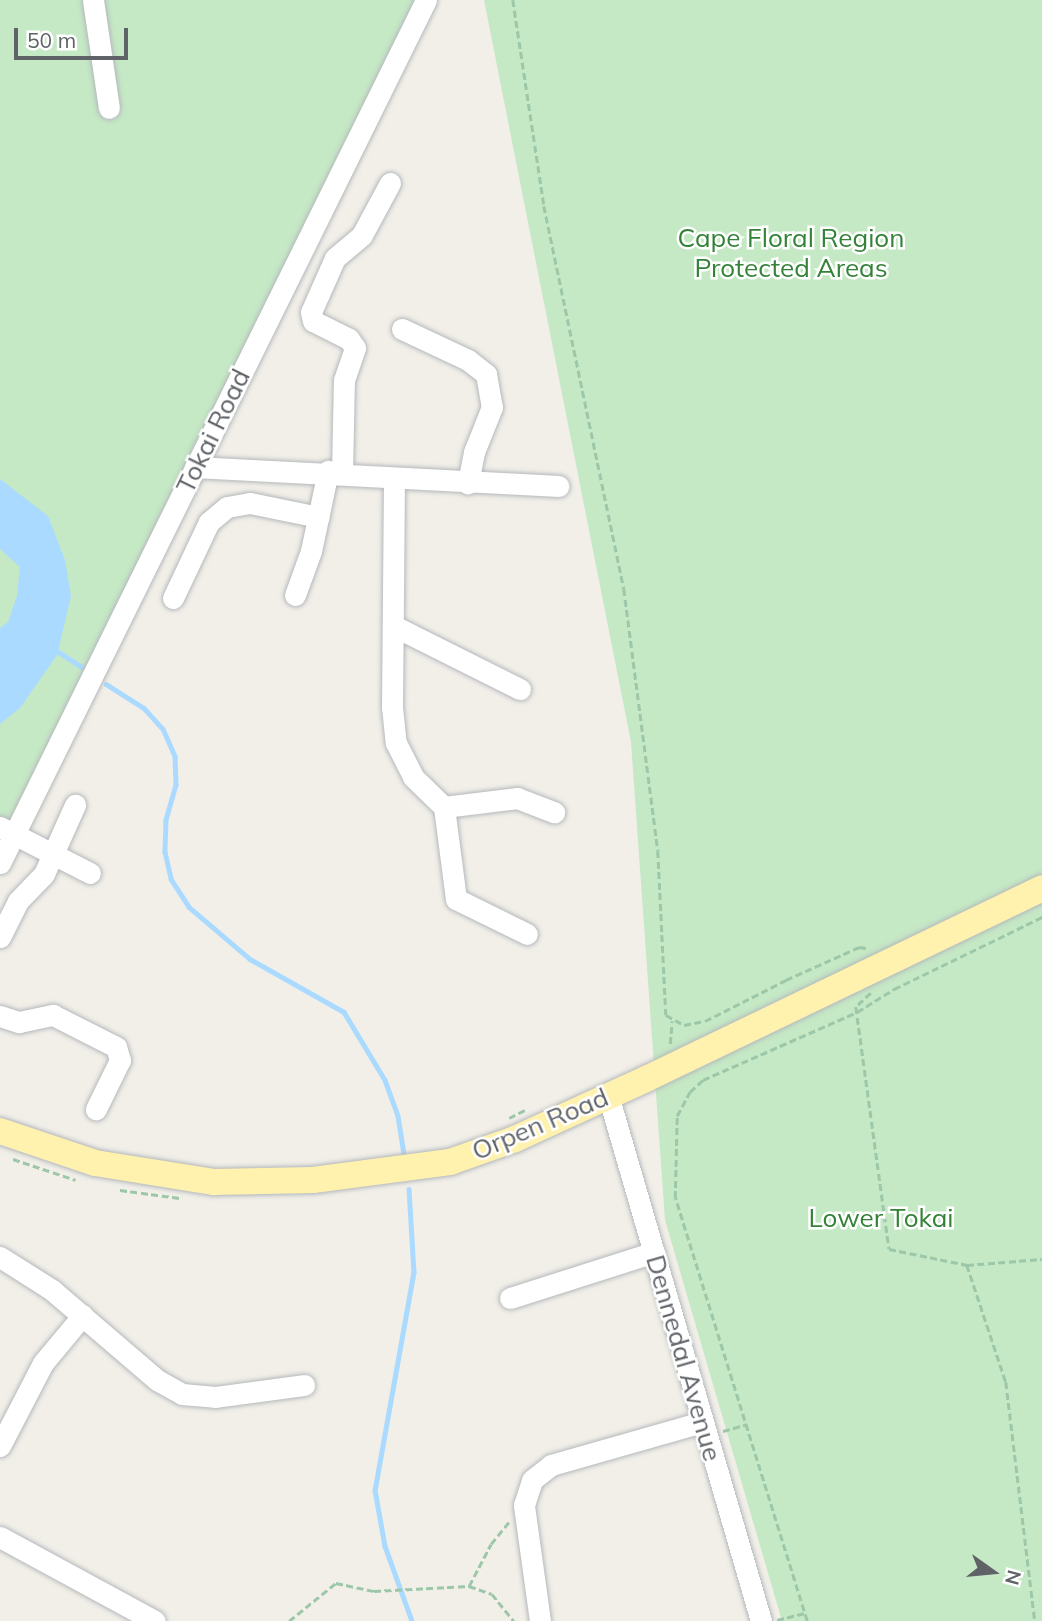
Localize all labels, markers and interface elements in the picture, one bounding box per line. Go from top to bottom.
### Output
scale bar [18,14,131,58]
text: 50 m [27,27,76,53]
park label: Cape Floral Region Protected Areas [678,222,904,284]
street label: Tokai Road [170,364,256,498]
street label: Orpen Road [467,1081,613,1167]
park label: Lower Tokai [808,1202,954,1234]
street label: Dennedal Avenue [640,1251,728,1465]
north arrow [958,1537,1028,1607]
text: N [1000,1567,1027,1587]

